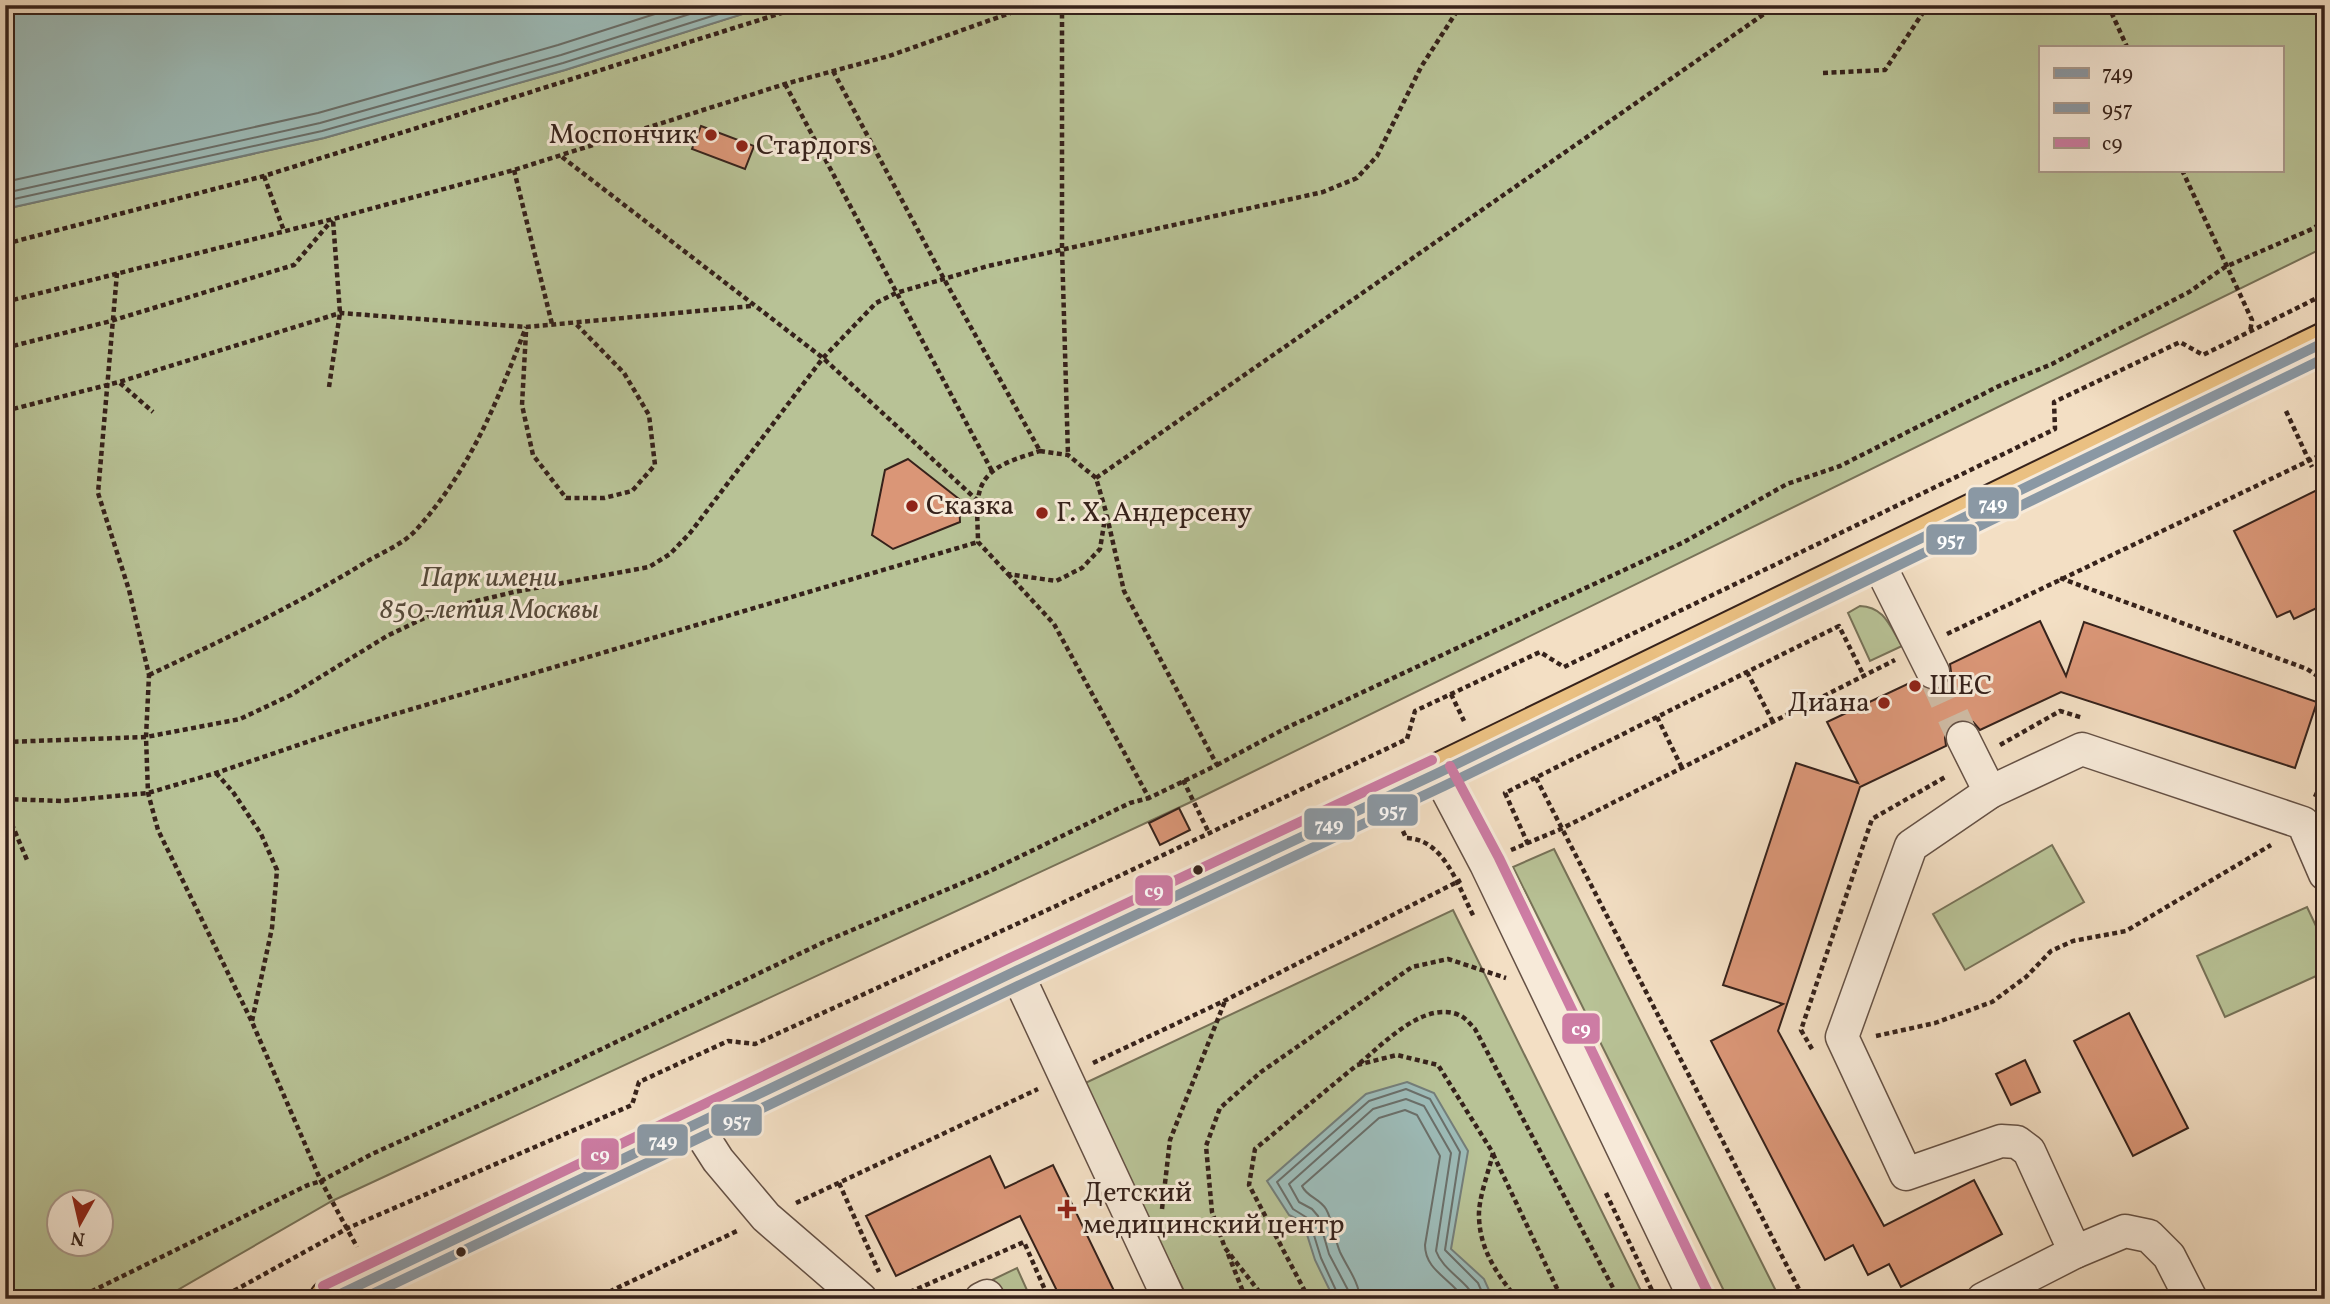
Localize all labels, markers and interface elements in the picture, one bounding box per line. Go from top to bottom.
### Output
legend [2039,46,2284,172]
text: 749 [2102,60,2133,89]
text: 957 [2102,96,2133,125]
place label: Моспончик [549,116,697,155]
marker: Моспончик [703,127,719,143]
place label: Стардогs [756,127,871,166]
text: с9 [2102,130,2122,159]
marker: Стардогs [734,138,750,154]
line badge: 749 [1967,486,2020,520]
place label: Сказка [926,487,1014,526]
text: 749 [1978,492,2008,518]
place label: Г. Х. Андерсену [1056,494,1252,533]
marker: Сказка [904,498,920,514]
marker: Г. Х. Андерсену [1034,505,1050,521]
line badge: 957 [1925,523,1978,556]
text: 957 [1937,528,1965,554]
park label: Парк имени 850-летия Москвы [379,559,599,630]
place label: ШЕС [1929,667,1992,706]
marker: ШЕС [1907,678,1923,694]
place label: Диана [1788,684,1870,723]
marker: Диана [1876,695,1892,711]
line badge: 957 [1366,793,1419,827]
text: 957 [1379,799,1407,825]
line badge: 749 [1303,807,1356,841]
text: 749 [1314,813,1344,839]
unlabelled marker [1191,863,1205,877]
line badge: с9 [1134,874,1174,907]
text: с9 [1144,879,1164,905]
line badge: с9 [1561,1012,1601,1045]
text: с9 [1571,1017,1591,1043]
line badge: 957 [710,1103,763,1137]
text: 957 [723,1109,751,1135]
line badge: 749 [636,1123,689,1157]
text: 749 [648,1129,678,1155]
line badge: с9 [580,1137,620,1171]
text: с9 [590,1143,610,1169]
place label: Детский медицинский центр [1083,1174,1345,1245]
north arrow [46,1188,116,1258]
marker: Детский медицинский центр [1057,1199,1077,1219]
text: N [69,1224,87,1252]
unlabelled marker [454,1245,468,1259]

